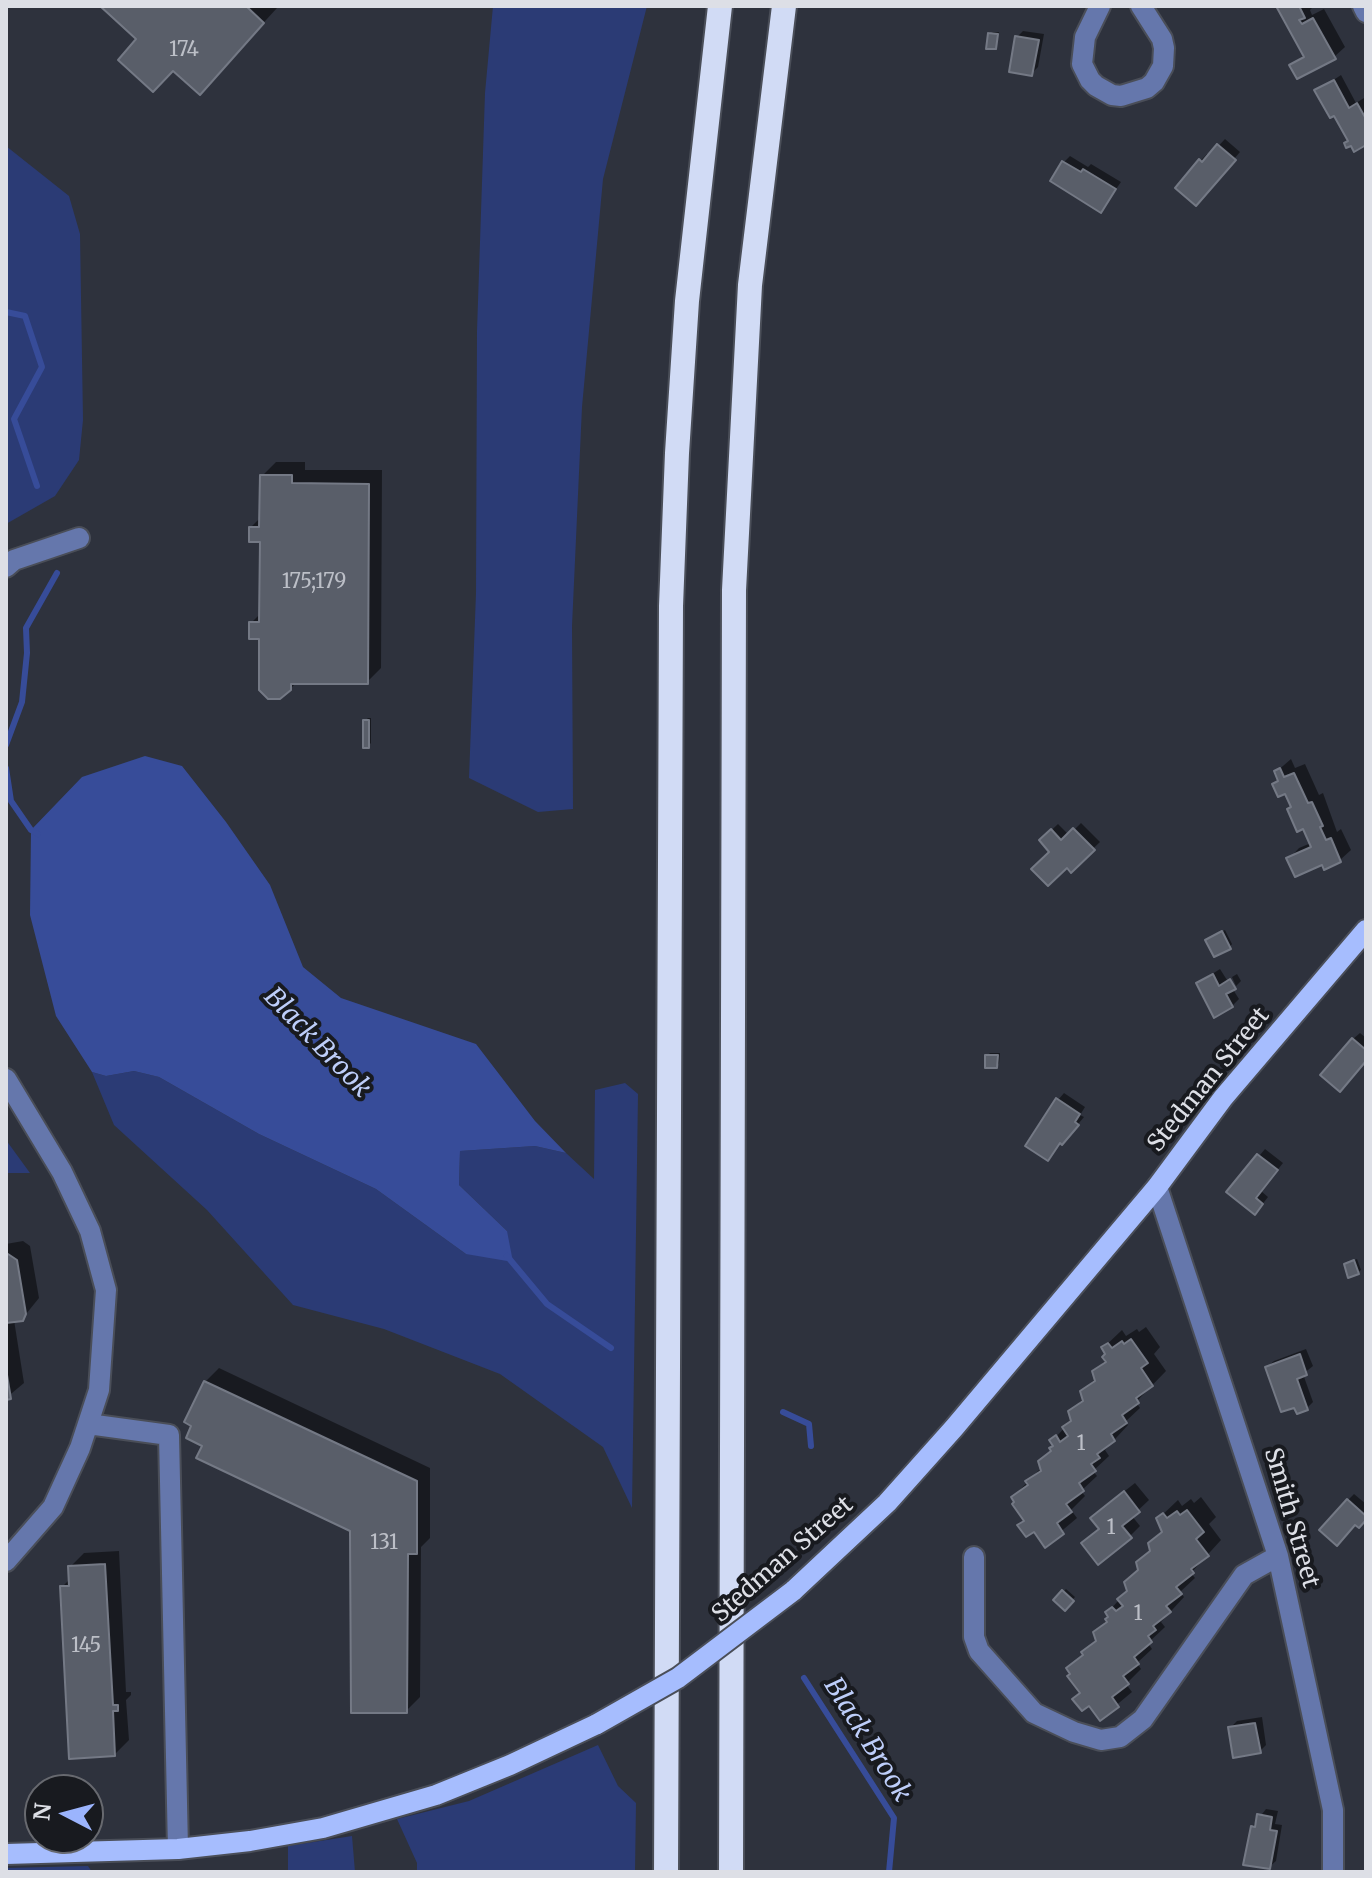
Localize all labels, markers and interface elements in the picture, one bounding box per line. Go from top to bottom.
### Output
house number: 174 [169,38,199,62]
house number: 175;179 [282,570,346,594]
water label: Black Brook [257,982,377,1104]
street label: Stedman Street [1142,1002,1276,1158]
house number: 1 [1076,1432,1086,1456]
street label: Smith Street [1257,1445,1325,1591]
street label: Stedman Street [707,1491,859,1629]
house number: 1 [1106,1516,1116,1540]
house number: 131 [370,1531,398,1555]
house number: 1 [1133,1602,1143,1626]
house number: 145 [71,1634,101,1658]
water label: Black Brook [817,1672,917,1808]
north arrow [24,1774,104,1854]
text: N [27,1802,57,1822]

